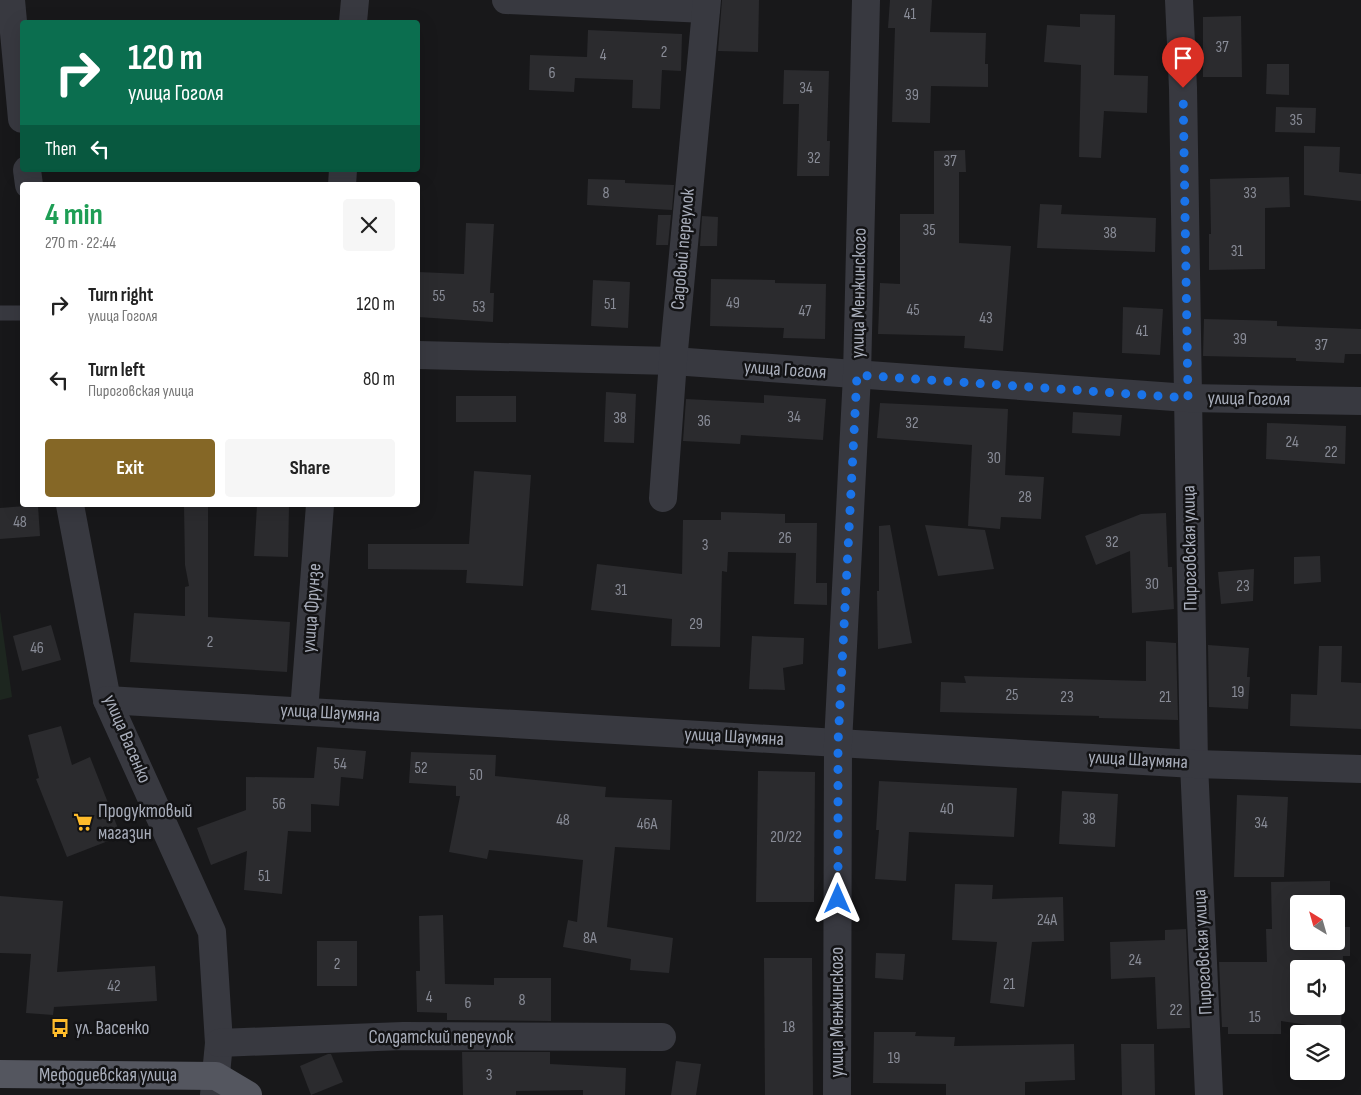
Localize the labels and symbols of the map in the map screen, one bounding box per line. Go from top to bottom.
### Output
house number: 41 [904,5,917,24]
pin [1162,37,1204,88]
house number: 37 [1215,38,1229,57]
house number: 2 [661,43,667,62]
house number: 4 [600,46,607,65]
house number: 6 [548,64,556,83]
house number: 34 [799,79,813,98]
house number: 39 [905,86,919,105]
house number: 35 [1289,111,1303,130]
house number: 32 [807,149,821,168]
house number: 37 [943,152,957,171]
house number: 8 [602,184,610,203]
house number: 33 [1243,184,1257,203]
street label: Садовый переулок [666,187,700,311]
house number: 35 [922,221,936,240]
house number: 38 [1103,224,1117,243]
street label: улица Менжинского [846,228,872,358]
house number: 31 [1231,242,1244,261]
house number: 55 [433,287,445,306]
house number: 49 [726,294,740,313]
house number: 51 [604,295,616,314]
house number: 53 [472,298,486,317]
house number: 45 [906,301,920,320]
house number: 47 [799,302,812,321]
house number: 43 [979,309,993,328]
house number: 41 [1136,322,1149,341]
house number: 39 [1233,330,1247,349]
house number: 37 [1314,336,1328,355]
street label: улица Гоголя [743,356,827,384]
street label: улица Гоголя [1207,387,1291,411]
house number: 34 [787,408,801,427]
house number: 38 [613,409,627,428]
house number: 36 [697,412,711,431]
house number: 32 [905,414,919,433]
house number: 24 [1285,433,1299,452]
house number: 22 [1324,443,1338,462]
house number: 30 [987,449,1001,468]
street label: Пироговская улица [1177,485,1203,611]
house number: 28 [1018,488,1032,507]
house number: 48 [13,513,27,532]
house number: 26 [778,529,792,548]
house number: 32 [1105,533,1119,552]
house number: 3 [702,536,708,555]
street label: улица Фрунзе [297,562,327,654]
house number: 30 [1145,575,1159,594]
house number: 23 [1236,577,1250,596]
house number: 31 [615,581,628,600]
house number: 29 [689,615,703,634]
house number: 2 [207,633,213,652]
house number: 46 [30,639,44,658]
house number: 19 [1232,683,1244,702]
house number: 25 [1005,686,1019,705]
house number: 23 [1060,688,1074,707]
house number: 21 [1159,688,1172,707]
street label: улица Васенко [98,691,156,787]
street label: улица Шаумяна [280,699,380,727]
street label: улица Шаумяна [684,723,784,751]
street label: улица Шаумяна [1088,746,1188,774]
house number: 54 [333,755,347,774]
house number: 52 [414,759,428,778]
house number: 50 [469,766,483,785]
house number: 56 [272,795,286,814]
place label: Продуктовый магазин [98,800,192,845]
house number: 40 [940,800,954,819]
house number: 38 [1082,810,1096,829]
supermarket icon: Продуктовый магазин [72,811,94,833]
house number: 48 [556,811,570,830]
house number: 34 [1254,814,1268,833]
house number: 46А [637,815,657,834]
house number: 20/22 [770,828,802,847]
house number: 51 [258,867,270,886]
position arrow [811,872,863,924]
street label: Пироговская улица [1188,889,1218,1015]
north arrow [1290,895,1345,950]
house number: 24А [1037,911,1057,930]
house number: 8А [583,929,597,948]
street label: улица Менжинского [826,947,849,1077]
house number: 24 [1128,951,1142,970]
house number: 2 [334,955,340,974]
house number: 21 [1003,975,1016,994]
house number: 42 [107,977,121,996]
house number: 4 [426,988,433,1007]
house number: 8 [518,991,526,1010]
house number: 6 [464,994,472,1013]
house number: 22 [1169,1001,1183,1020]
house number: 15 [1249,1008,1261,1027]
bus stop icon: ул. Васенко [49,1017,71,1039]
place label: ул. Васенко [75,1017,149,1040]
house number: 18 [783,1018,795,1037]
street label: Солдатский переулок [369,1026,514,1049]
house number: 19 [888,1049,900,1068]
street label: Мефодиевская улица [39,1064,177,1087]
house number: 3 [486,1066,492,1085]

